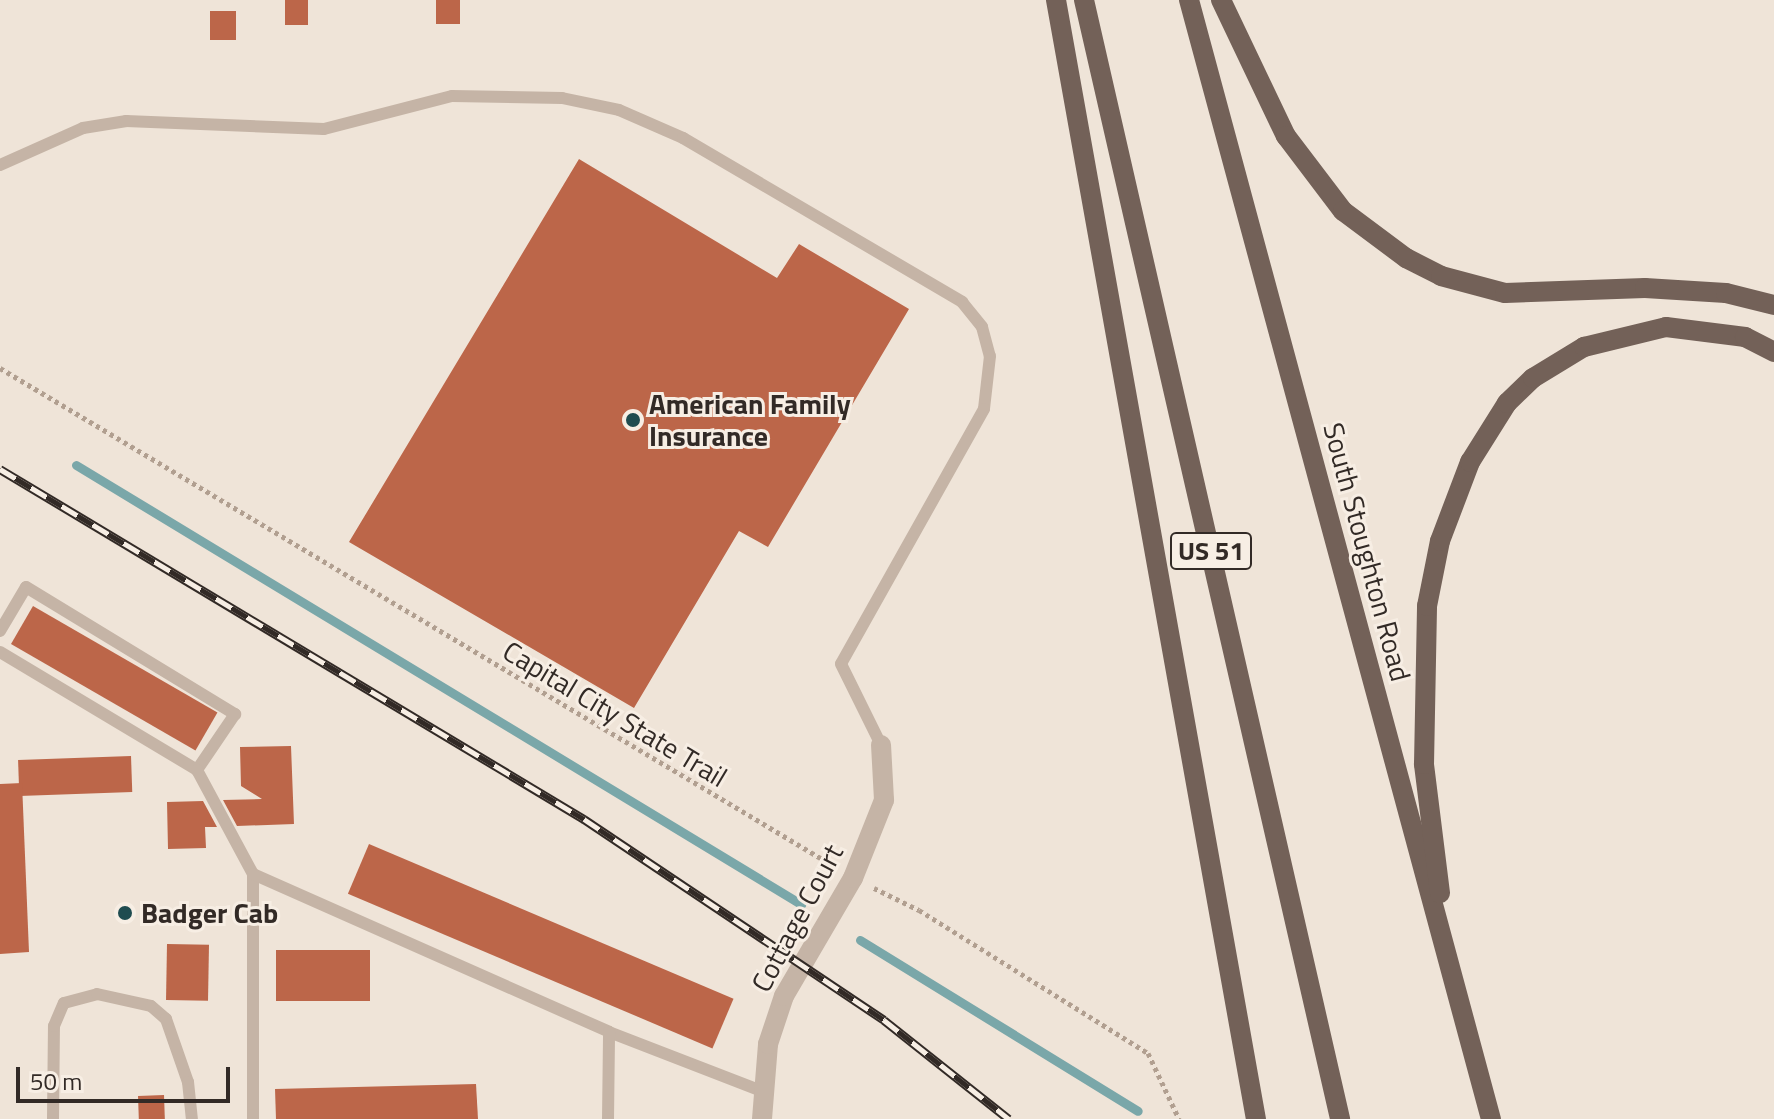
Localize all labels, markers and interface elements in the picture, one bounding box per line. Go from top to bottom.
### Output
place label: American Family Insurance [649,387,851,453]
marker: American Family Insurance [624,411,642,429]
street label: South Stoughton Road [1316,419,1418,685]
road number: US 51 [1169,529,1253,573]
street label: Capital City State Trail [497,634,733,794]
street label: Cottage Court [744,839,850,997]
place label: Badger Cab [141,896,278,930]
marker: Badger Cab [116,904,134,922]
scale bar [20,1051,234,1101]
text: 50 m [30,1063,82,1099]

